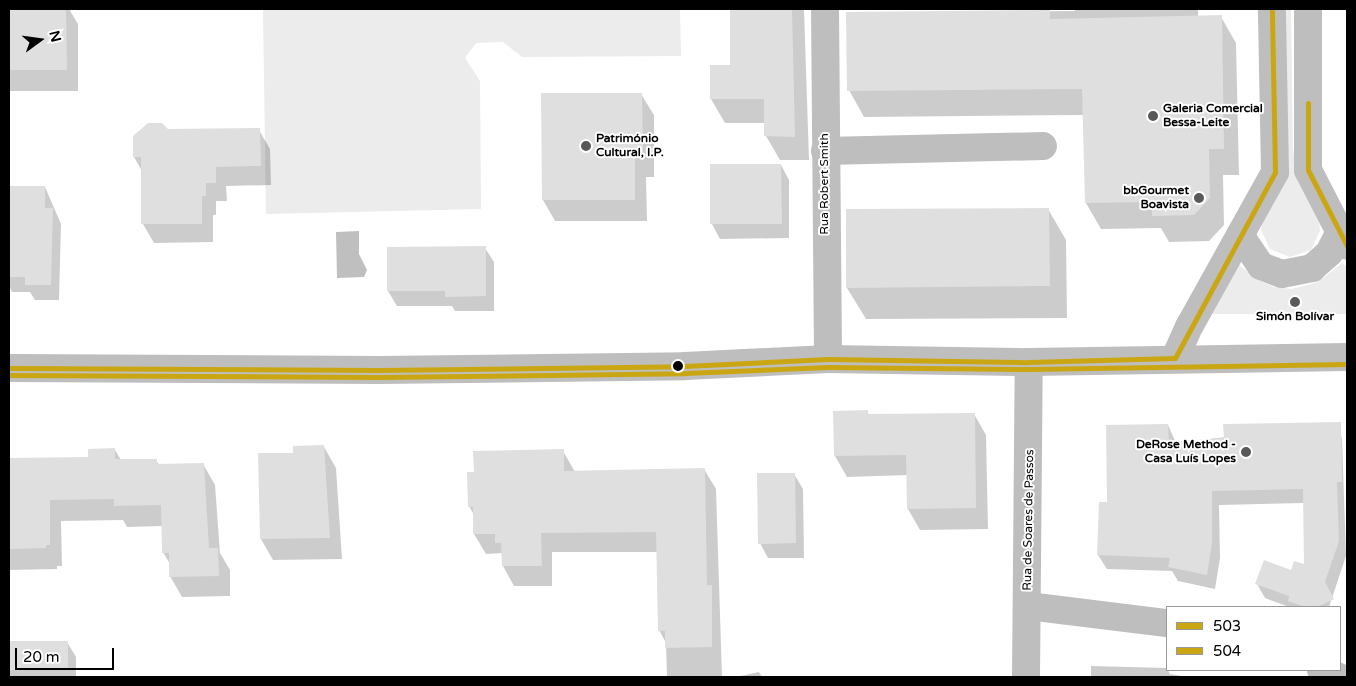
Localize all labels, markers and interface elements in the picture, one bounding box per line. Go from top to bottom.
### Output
north arrow [15,15,65,65]
text: N [45,29,65,44]
place label: Galeria Comercial Bessa-Leite [1163,102,1263,130]
marker: Galeria Comercial Bessa-Leite [1147,110,1159,122]
place label: Património Cultural, I.P. [596,132,664,160]
street label: Rua Robert Smith [818,133,832,235]
marker: Património Cultural, I.P. [580,140,592,152]
place label: bbGourmet Boavista [1123,184,1189,212]
marker: bbGourmet Boavista [1193,192,1205,204]
marker: Simón Bolívar [1289,296,1301,308]
place label: Simón Bolívar [1256,310,1334,324]
unlabelled marker [673,361,683,371]
place label: DeRose Method - Casa Luís Lopes [1136,438,1236,466]
marker: DeRose Method - Casa Luís Lopes [1240,446,1252,458]
street label: Rua de Soares de Passos [1021,449,1037,591]
legend [1166,606,1341,671]
text: 503 [1213,617,1241,635]
scale bar [18,638,116,670]
text: 504 [1213,642,1241,660]
text: 20 m [23,648,60,666]

